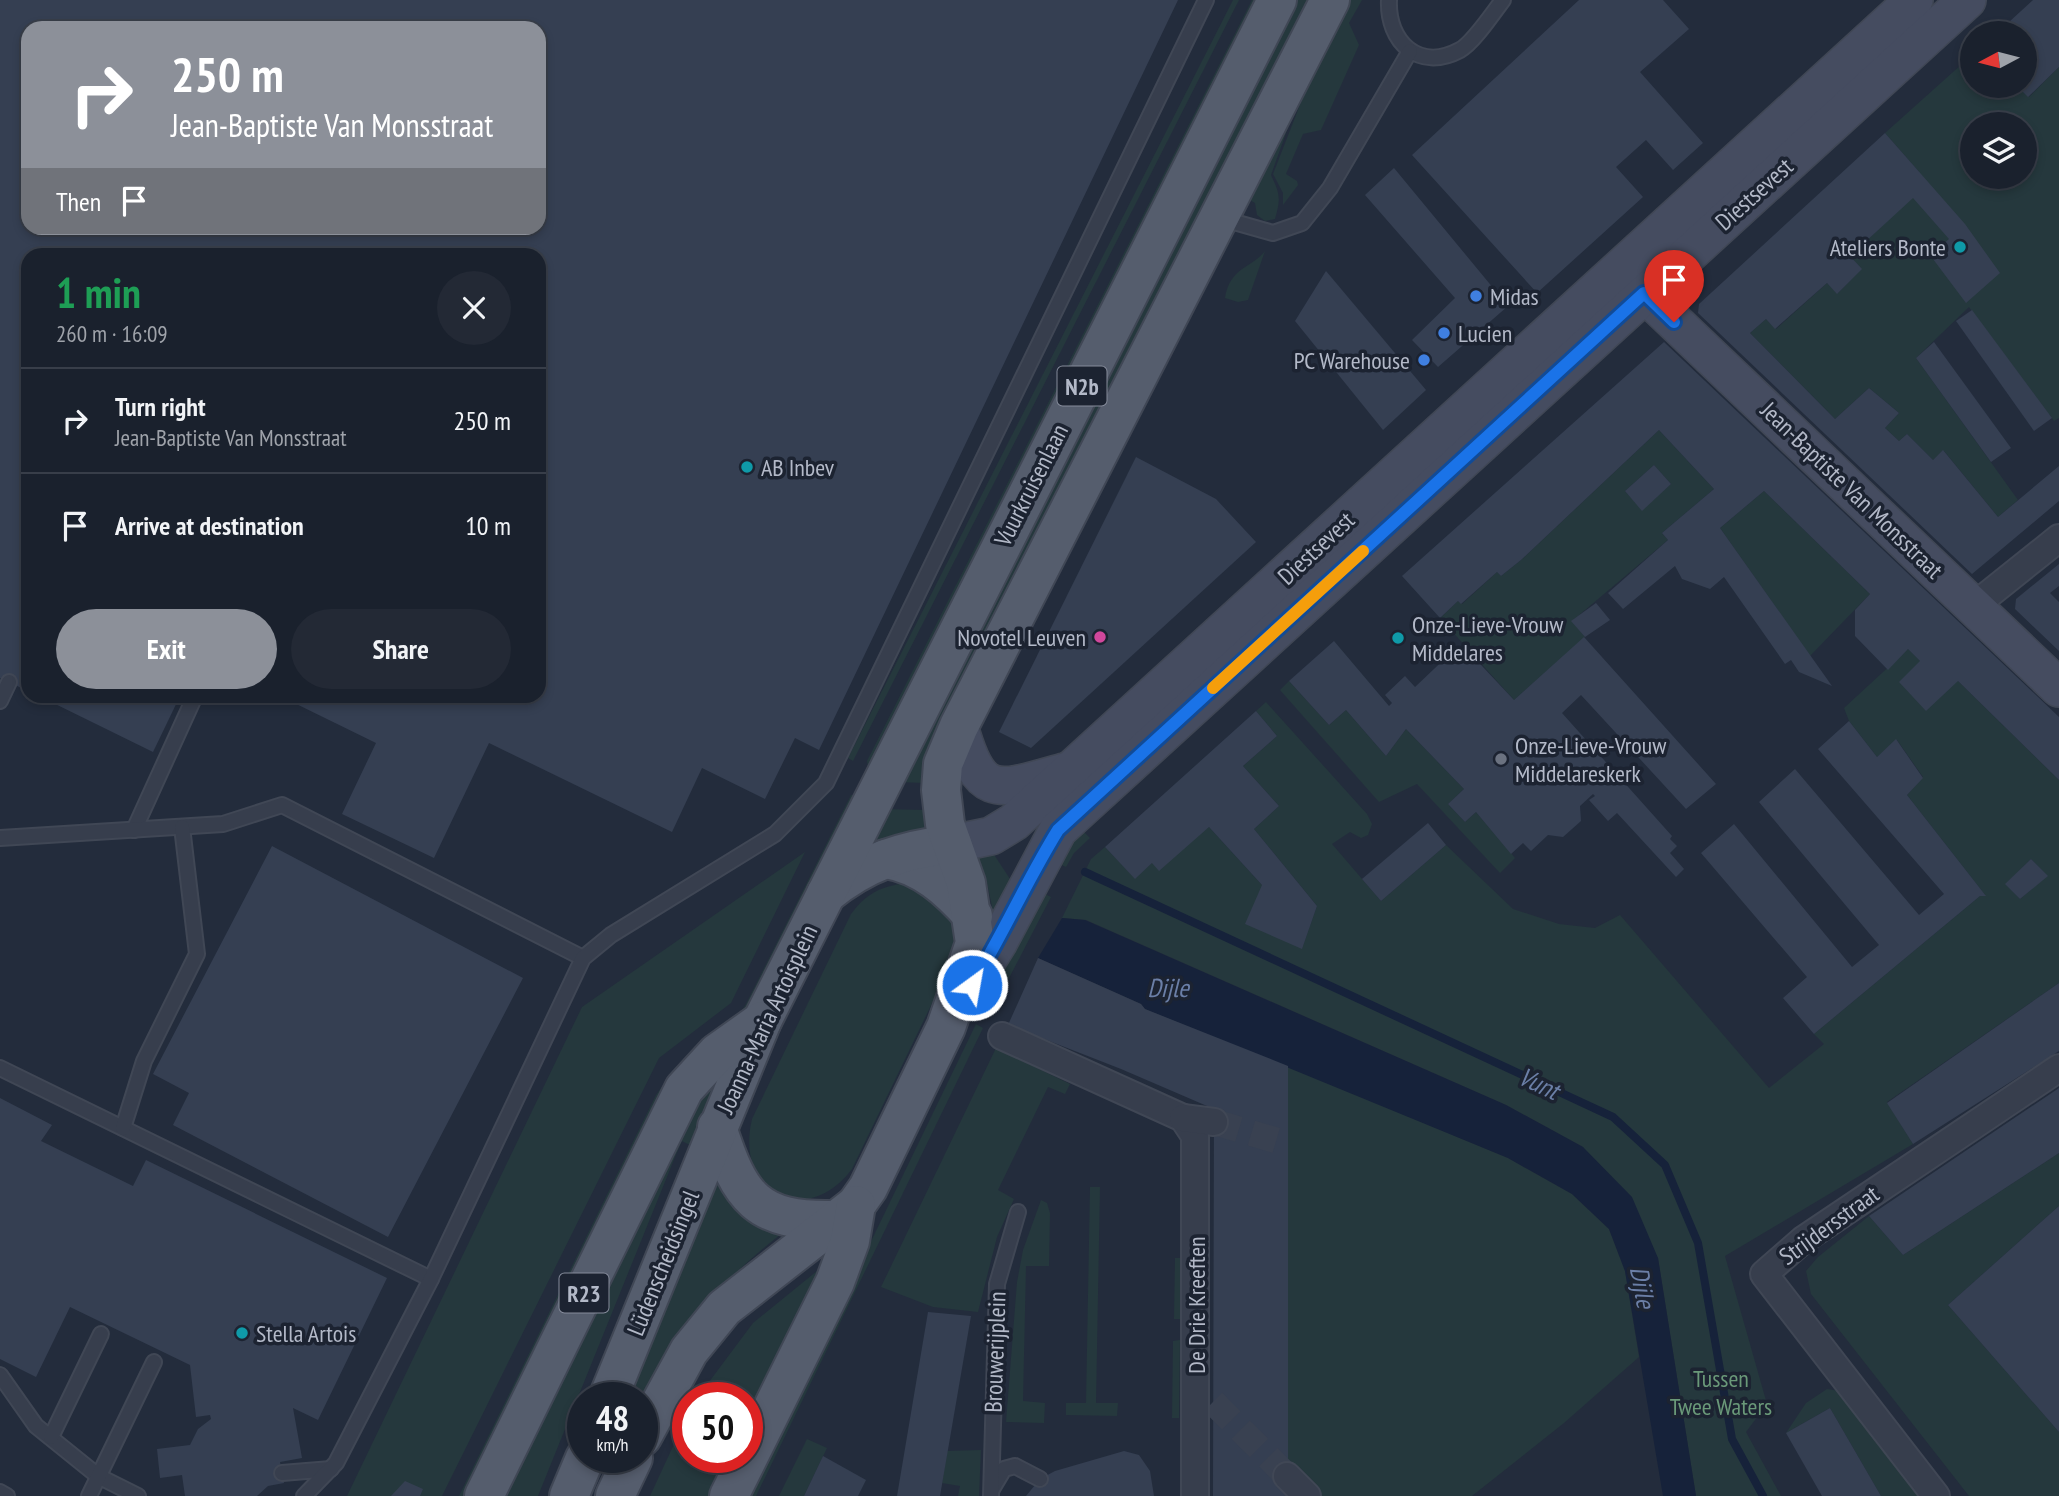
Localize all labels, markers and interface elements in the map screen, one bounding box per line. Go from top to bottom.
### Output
north arrow [1960,21,2037,98]
map controls [1960,21,2037,189]
text: 250 m [171,42,284,106]
icon: right [56,49,147,140]
text: Jean-Baptiste Van Monsstraat [171,104,493,146]
button: layers [1960,112,2037,189]
street label: Diestsevest [1709,151,1800,237]
icon: arrive [115,182,153,220]
text: Then [56,185,101,218]
place label: Ateliers Bonte [1830,232,1946,263]
marker: Ateliers Bonte [1952,239,1968,255]
pin [1644,250,1704,322]
icon: arrive [1655,261,1693,299]
text: 1 min [56,265,141,320]
button: close [437,271,511,345]
place label: Midas [1490,281,1539,312]
marker: Midas [1468,288,1484,304]
place label: Lucien [1458,318,1512,349]
text: 260 m · 16:09 [56,319,168,348]
marker: Lucien [1436,325,1452,341]
place label: PC Warehouse [1294,345,1410,376]
marker: PC Warehouse [1416,352,1432,368]
road number: N2b [1058,366,1106,406]
text: Turn right [115,390,206,423]
street label: Jean-Baptiste Van Monsstraat [1754,394,1950,585]
icon: right [56,402,94,440]
text: 250 m [453,404,511,437]
street label: Vuurkruisenlaan [987,419,1075,552]
text: Jean-Baptiste Van Monsstraat [115,423,347,452]
place label: AB Inbev [761,452,835,483]
marker: AB Inbev [739,459,755,475]
street label: Diestsevest [1271,504,1361,591]
icon: arrive [56,507,94,545]
text: Arrive at destination [115,509,304,542]
text: 10 m [465,509,511,542]
button: Exit [56,609,277,689]
button: Share [291,609,511,689]
place label: Onze-Lieve-Vrouw Middelares [1412,609,1564,668]
place label: Novotel Leuven [957,622,1086,653]
marker: Novotel Leuven [1092,629,1108,645]
marker: Onze-Lieve-Vrouw Middelares [1390,630,1406,646]
place label: Onze-Lieve-Vrouw Middelareskerk [1515,730,1667,789]
marker: Onze-Lieve-Vrouw Middelareskerk [1493,751,1509,767]
street label: Joanna-Maria Artoisplein [709,920,824,1119]
position arrow [935,948,1009,1022]
water label: Dijle [1147,971,1191,1004]
water label: Vunt [1514,1059,1567,1108]
street label: Strijdersstraat [1773,1178,1885,1272]
street label: Lüdenscheidsingel [620,1186,706,1340]
street label: De Drie Kreeften [1181,1236,1212,1374]
water label: Dijle [1623,1263,1664,1313]
road number: R23 [560,1274,608,1312]
street label: Brouwerijplein [977,1291,1013,1413]
place label: Stella Artois [256,1318,356,1349]
marker: Stella Artois [234,1325,250,1341]
park label: Tussen Twee Waters [1670,1363,1772,1422]
speed limit sign: 50 [672,1382,763,1473]
text: 48 [596,1395,629,1441]
text: km/h [597,1433,628,1456]

